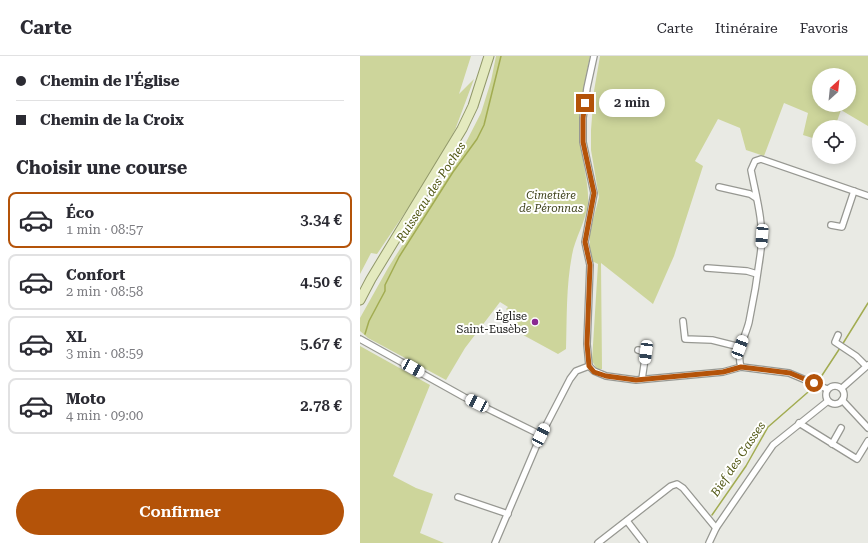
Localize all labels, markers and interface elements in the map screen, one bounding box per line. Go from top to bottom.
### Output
text: Carte [20,16,72,39]
text: Carte [657,20,693,36]
text: Itinéraire [715,20,778,36]
text: Favoris [800,20,848,36]
north arrow [812,68,856,112]
map controls [812,68,856,164]
text: Chemin de l'Église [40,72,180,90]
callout: 2 min [599,89,665,117]
route end [576,94,594,112]
text: 2 min [614,95,650,110]
text: Chemin de la Croix [40,111,184,129]
button: locate [812,120,856,164]
water label: Ruisseau des Poches [393,139,469,245]
text: Choisir une course [16,157,187,178]
park label: Cimetière de Péronnas [519,189,583,215]
icon: car [18,202,54,238]
text: Éco [66,204,94,222]
text: 3.34 € [300,211,342,229]
text: 1 min · 08:57 [66,222,143,237]
car [755,224,769,248]
icon: car [18,264,54,300]
text: Confort [66,266,125,284]
text: 4.50 € [300,273,342,291]
text: 2 min · 08:58 [66,284,143,299]
place label: Église Saint-Eusèbe [456,309,527,336]
marker: Église Saint-Eusèbe [530,317,540,327]
icon: car [18,326,54,362]
text: XL [66,328,87,346]
car [730,334,750,360]
text: 5.67 € [300,335,342,353]
car [639,339,653,365]
text: 3 min · 08:59 [66,346,143,361]
car [400,357,426,379]
route start [805,374,823,392]
icon: car [18,388,54,424]
text: Moto [66,390,106,408]
car [464,392,490,414]
text: 2.78 € [300,397,342,415]
text: 4 min · 09:00 [66,408,143,423]
water label: Bief des Gasses [707,419,768,500]
car [530,422,552,448]
button: Confirmer [16,489,344,535]

